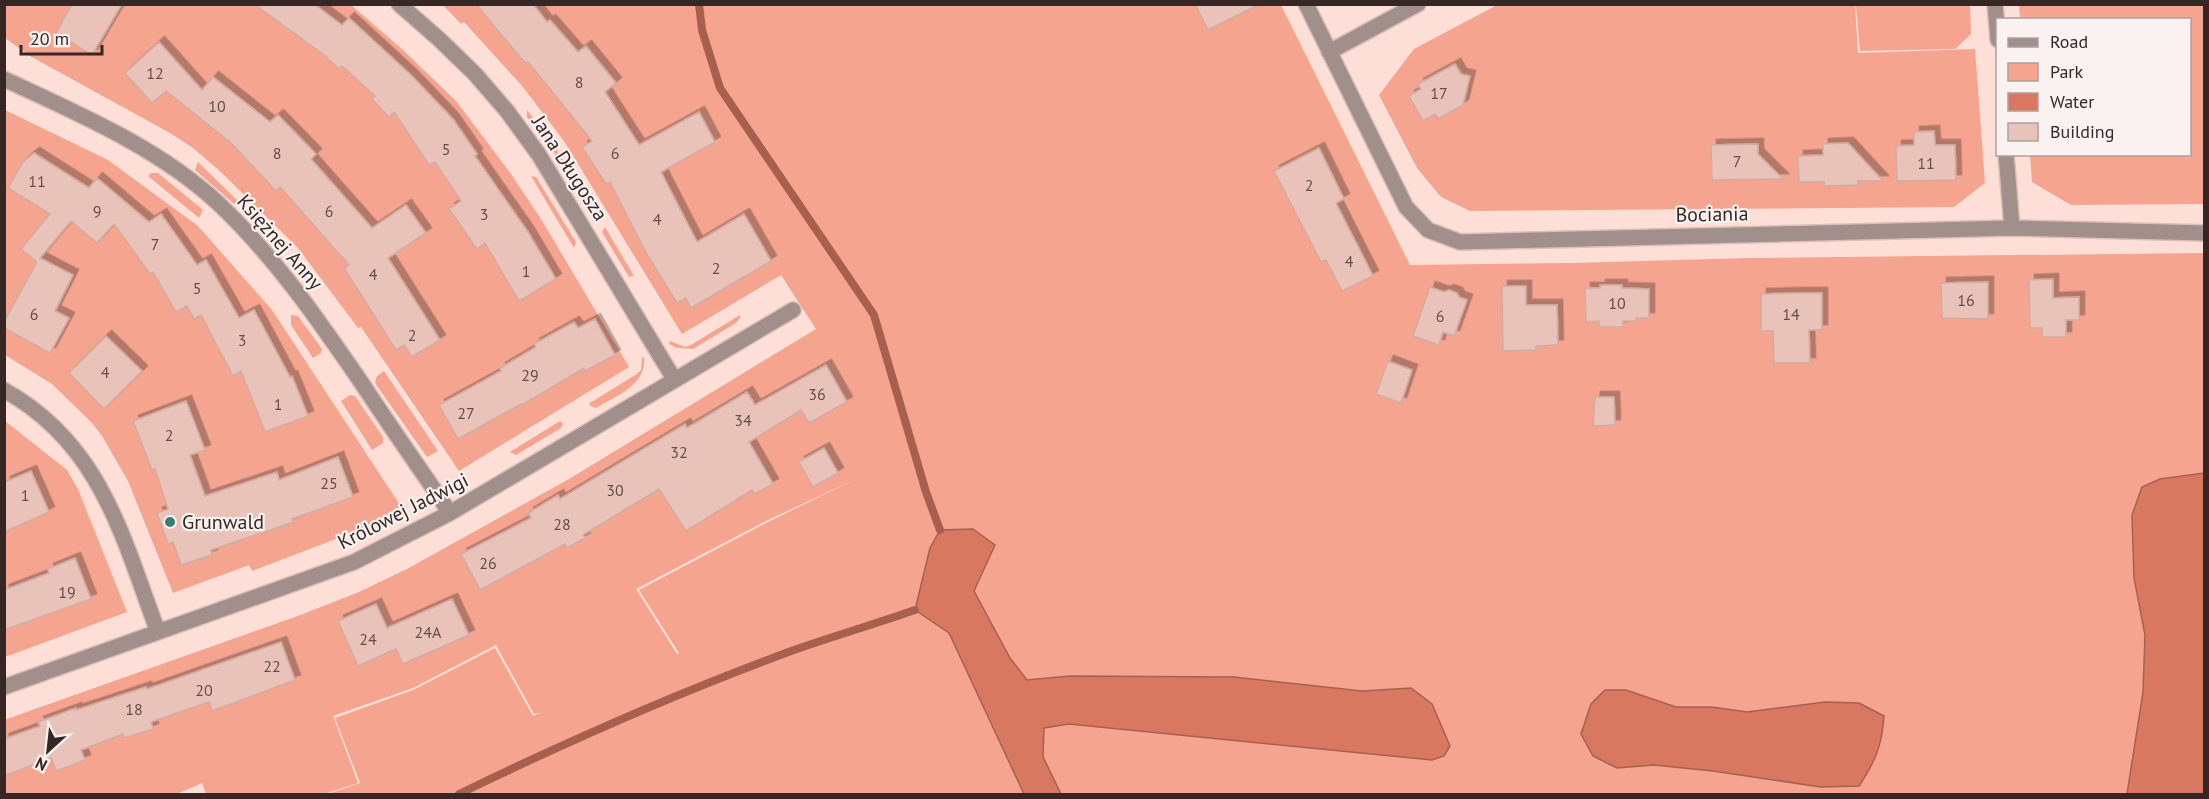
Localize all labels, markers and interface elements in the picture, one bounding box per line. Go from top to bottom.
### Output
scale bar [21,18,102,56]
legend [1996,18,2191,156]
text: 20 m [30,27,69,50]
text: Road [2050,30,2088,53]
text: Park [2050,60,2083,83]
house number: 12 [146,63,164,83]
house number: 8 [575,72,583,92]
house number: 17 [1430,83,1448,103]
text: Water [2050,90,2094,113]
house number: 10 [208,96,226,116]
street label: Jana Długosza [526,110,614,226]
text: Building [2050,120,2114,143]
house number: 5 [442,139,450,159]
house number: 8 [273,143,281,163]
house number: 6 [611,143,619,163]
house number: 7 [1733,151,1741,171]
house number: 11 [1917,153,1935,173]
house number: 11 [28,171,46,191]
house number: 2 [1305,175,1313,195]
street label: Księżnej Anny [231,189,329,296]
street label: Bociania [1675,200,1749,228]
house number: 9 [93,201,101,221]
house number: 6 [325,201,333,221]
house number: 3 [480,204,488,224]
house number: 4 [653,209,662,229]
house number: 7 [151,234,159,254]
house number: 4 [1345,251,1354,271]
house number: 2 [712,258,720,278]
house number: 1 [522,261,530,281]
house number: 4 [369,264,378,284]
house number: 5 [193,278,201,298]
house number: 16 [1957,290,1975,310]
house number: 10 [1608,293,1626,313]
house number: 6 [30,304,38,324]
house number: 14 [1782,304,1800,324]
house number: 6 [1436,306,1444,326]
house number: 2 [408,325,416,345]
house number: 3 [238,330,246,350]
house number: 4 [101,362,110,382]
house number: 29 [521,365,539,385]
house number: 36 [808,384,826,404]
house number: 1 [274,394,282,414]
house number: 27 [457,403,475,423]
house number: 34 [734,410,752,430]
house number: 2 [165,425,173,445]
house number: 32 [670,442,688,462]
street label: Królowej Jadwigi [333,467,473,555]
house number: 25 [320,473,338,493]
house number: 30 [606,480,624,500]
house number: 1 [21,485,29,505]
place label: Grunwald [182,509,264,535]
house number: 28 [553,514,571,534]
marker: Grunwald [163,515,177,529]
house number: 26 [479,553,497,573]
house number: 19 [58,582,76,602]
house number: 24A [415,622,442,642]
house number: 24 [359,629,377,649]
house number: 22 [263,656,281,676]
house number: 20 [195,680,213,700]
house number: 18 [125,699,143,719]
north arrow [18,721,78,781]
text: N [32,753,50,776]

